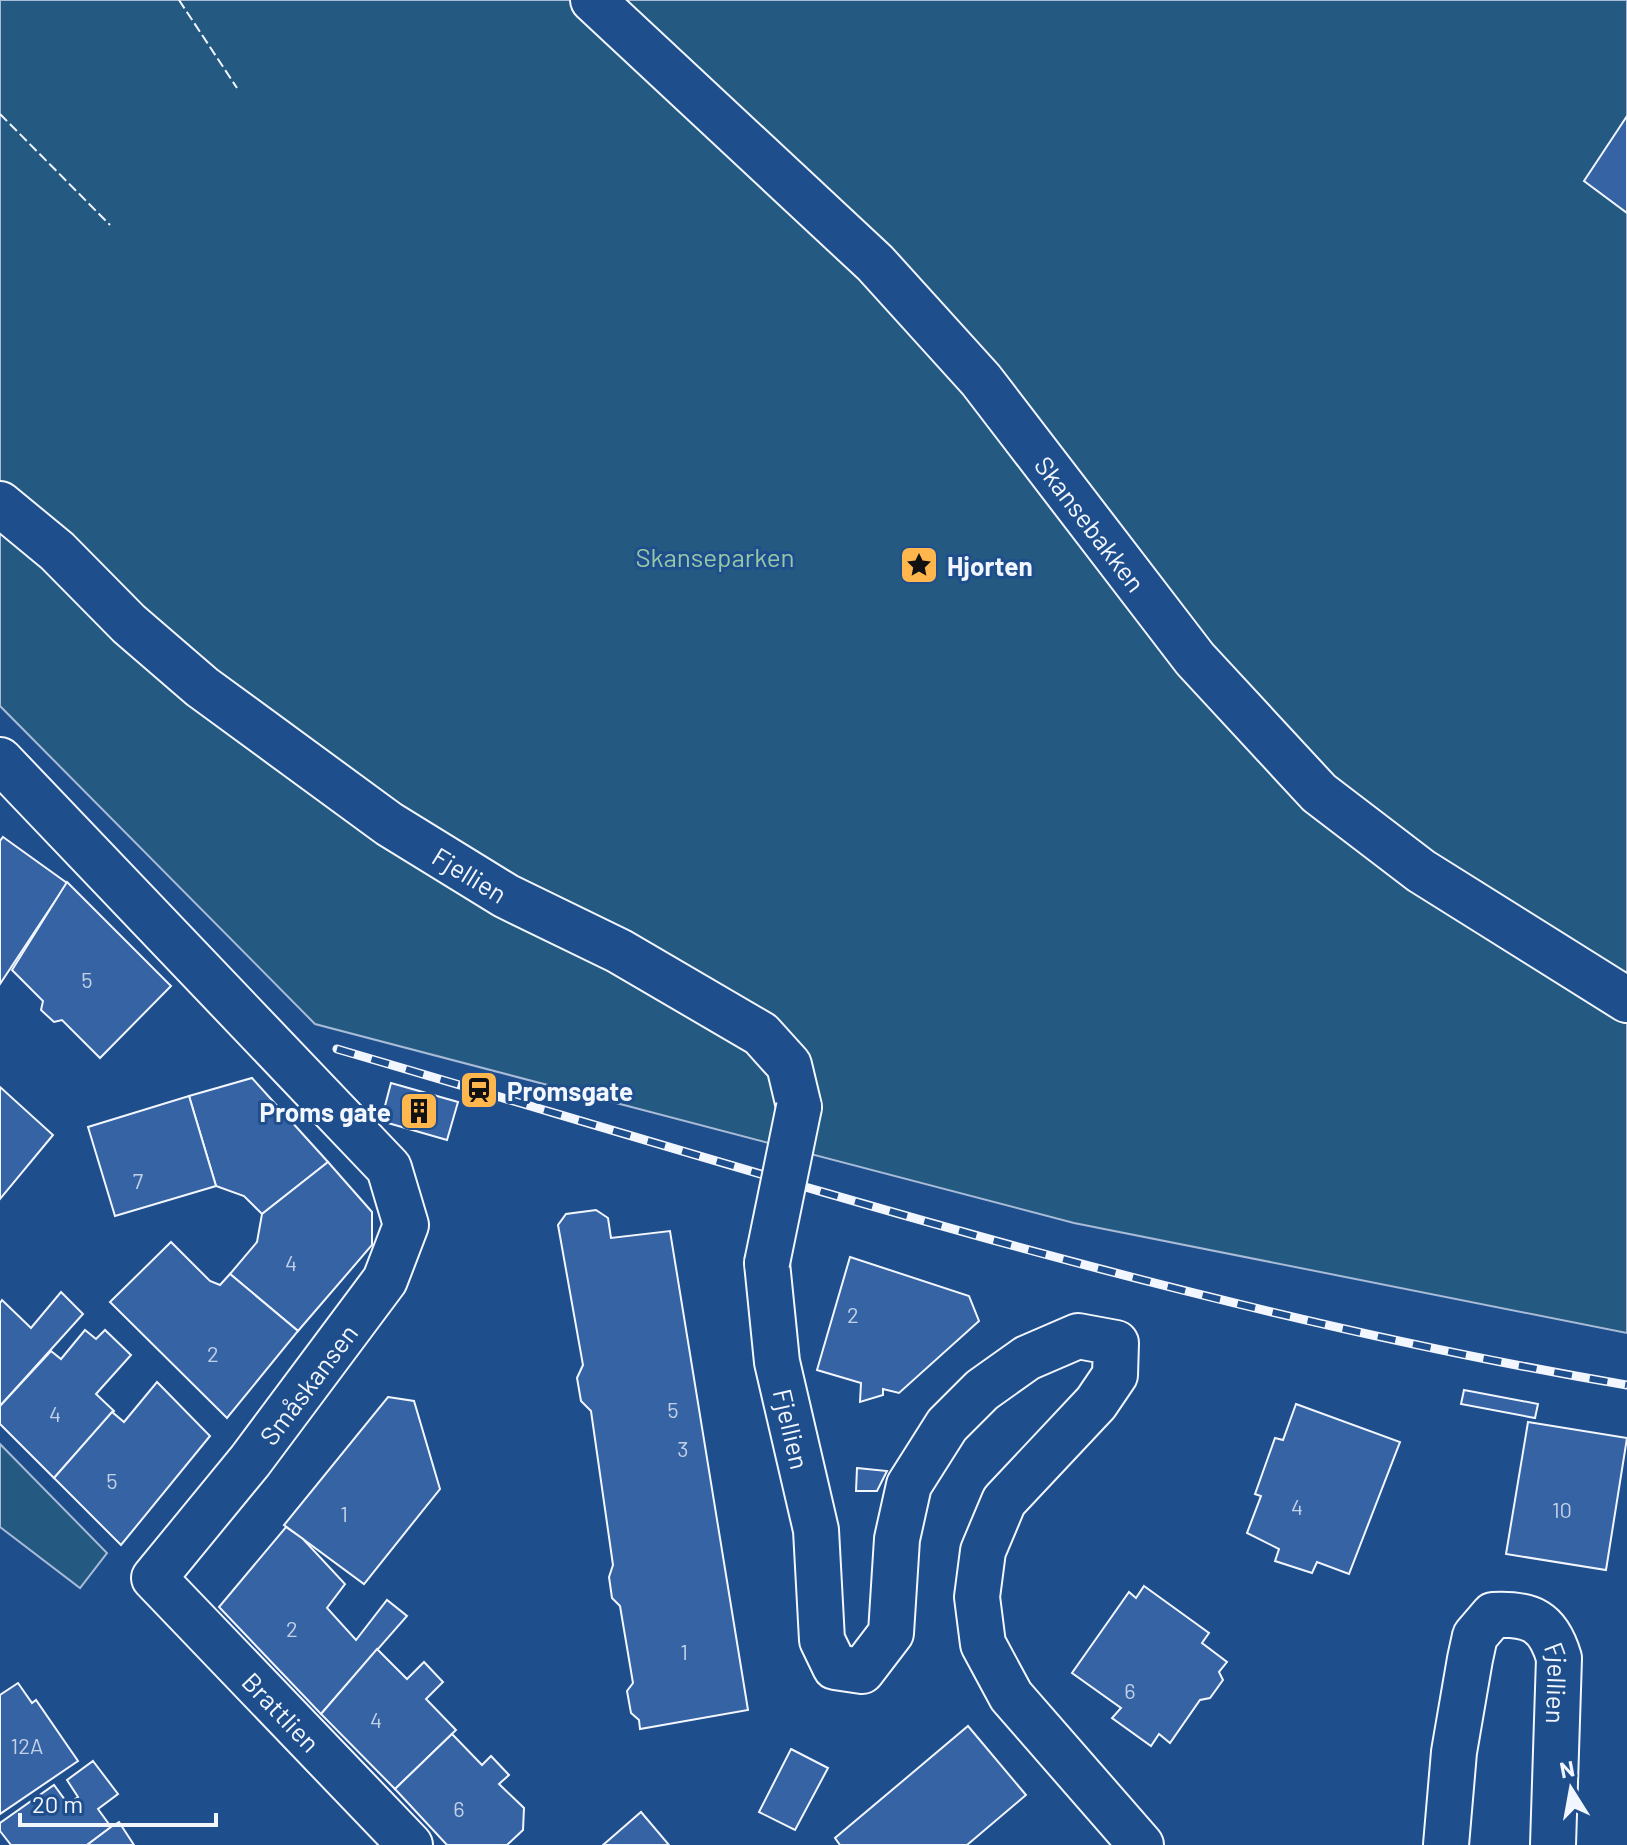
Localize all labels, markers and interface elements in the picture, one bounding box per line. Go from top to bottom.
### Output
street label: Skansebakken [1029,449,1153,597]
park label: Skanseparken [635,541,795,572]
place icon: Hjorten [898,544,940,586]
place label: Hjorten [947,550,1033,581]
street label: Fjellien [427,839,513,909]
house number: 5 [81,966,93,992]
station icon: Promsgate [458,1069,500,1111]
place label: Promsgate [507,1075,633,1106]
building icon: Proms gate [398,1090,440,1132]
place label: Proms gate [260,1096,391,1127]
house number: 7 [133,1167,143,1193]
house number: 4 [285,1249,297,1275]
house number: 2 [847,1301,859,1327]
street label: Småskansen [253,1318,363,1450]
house number: 2 [207,1340,219,1366]
street label: Fjellien [768,1386,817,1472]
house number: 5 [667,1396,679,1422]
house number: 4 [49,1400,61,1426]
house number: 3 [677,1435,689,1461]
house number: 5 [106,1467,118,1493]
house number: 4 [1291,1493,1303,1519]
house number: 10 [1552,1496,1572,1522]
house number: 1 [340,1500,348,1526]
house number: 2 [286,1615,298,1641]
house number: 1 [680,1638,688,1664]
street label: Fjellien [1539,1638,1575,1724]
street label: Brattlien [237,1665,327,1758]
house number: 6 [1124,1677,1136,1703]
house number: 4 [370,1706,382,1732]
house number: 12A [11,1732,43,1758]
north arrow [1531,1749,1611,1829]
text: N [1557,1754,1577,1783]
scale bar [20,1777,216,1827]
text: 20 m [32,1789,83,1818]
house number: 6 [453,1795,465,1821]

